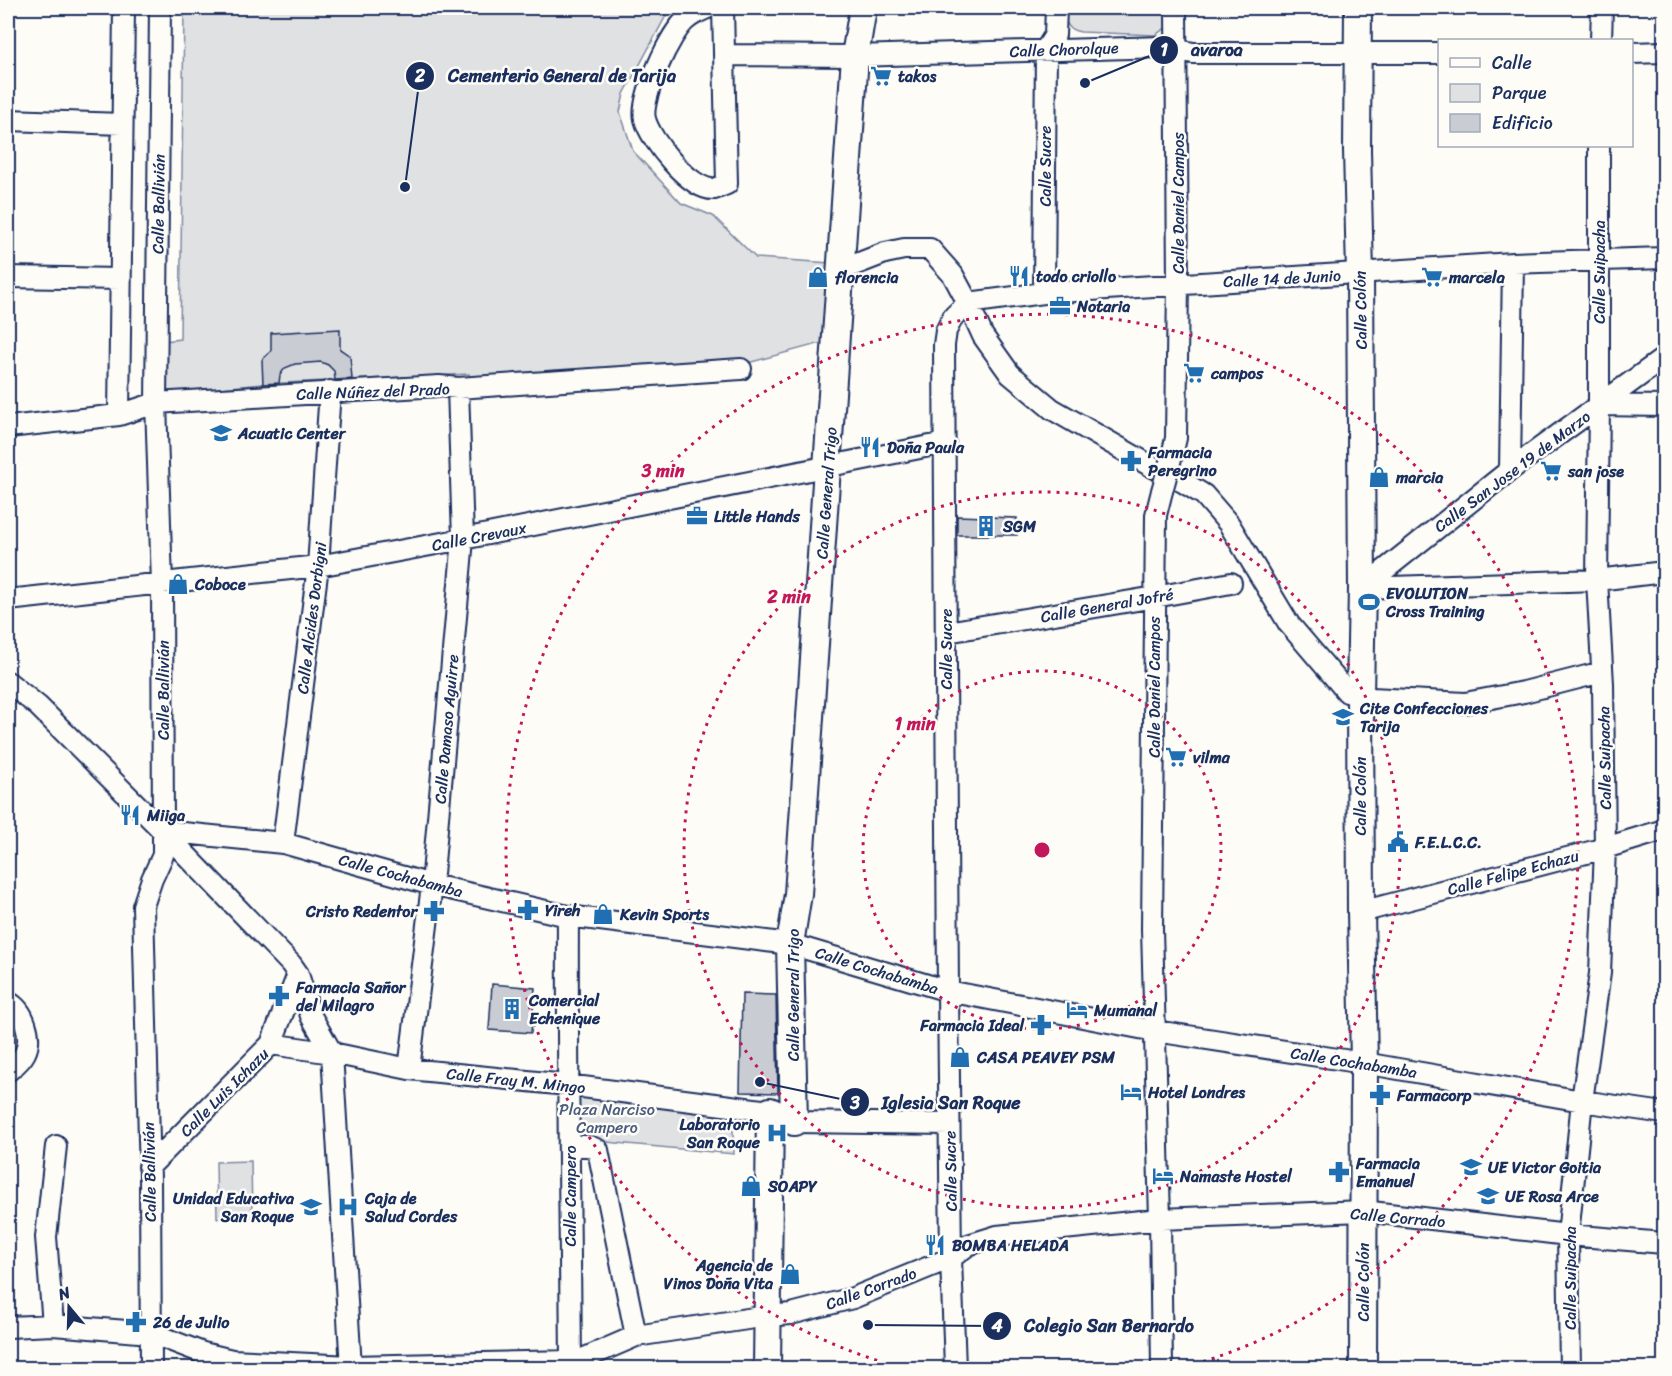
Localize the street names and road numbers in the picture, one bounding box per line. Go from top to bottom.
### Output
street label: Calle Chorolque [1009,33,1119,66]
street label: Calle Sucre [1031,126,1060,206]
street label: Calle Daniel Campos [1164,132,1193,274]
street label: Calle Ballivián [143,153,174,254]
street label: Calle Suipacha [1585,220,1614,324]
street label: Calle 14 de Junio [1222,261,1342,296]
street label: Calle Colón [1345,270,1376,350]
street label: Calle Núñez del Prado [296,374,450,409]
street label: Calle San Jose 19 de Marzo [1428,403,1597,540]
street label: Calle General Trigo [807,426,846,560]
street label: Calle Crevaux [429,513,530,560]
street label: Calle Alcides Dorbigni [288,540,335,696]
street label: Calle General Jofré [1038,580,1176,631]
street label: Calle Sucre [932,609,961,689]
street label: Calle Daniel Campos [1140,616,1169,758]
street label: Calle Ballivián [149,640,178,740]
street label: Calle Damaso Aguirre [426,653,467,805]
street label: Calle Suipacha [1589,706,1620,810]
street label: Calle Colón [1346,756,1375,835]
street label: Calle Felipe Echazu [1444,841,1583,904]
street label: Calle Cochabamba [336,845,466,906]
street label: Calle General Trigo [779,929,808,1061]
street label: Calle Cochabamba [812,938,942,1003]
street label: Calle Cochabamba [1289,1038,1419,1087]
street label: Calle Luis Ichazu [173,1040,276,1144]
street label: Calle Fray M. Mingo [445,1059,587,1102]
street label: Calle Ballivián [134,1121,165,1222]
street label: Calle Sucre [935,1130,966,1212]
street label: Calle Campero [556,1145,585,1247]
street label: Calle Corrado [1349,1199,1447,1236]
street label: Calle Suipacha [1556,1226,1585,1330]
street label: Calle Colón [1349,1242,1378,1321]
street label: Calle Corrado [822,1259,921,1318]

